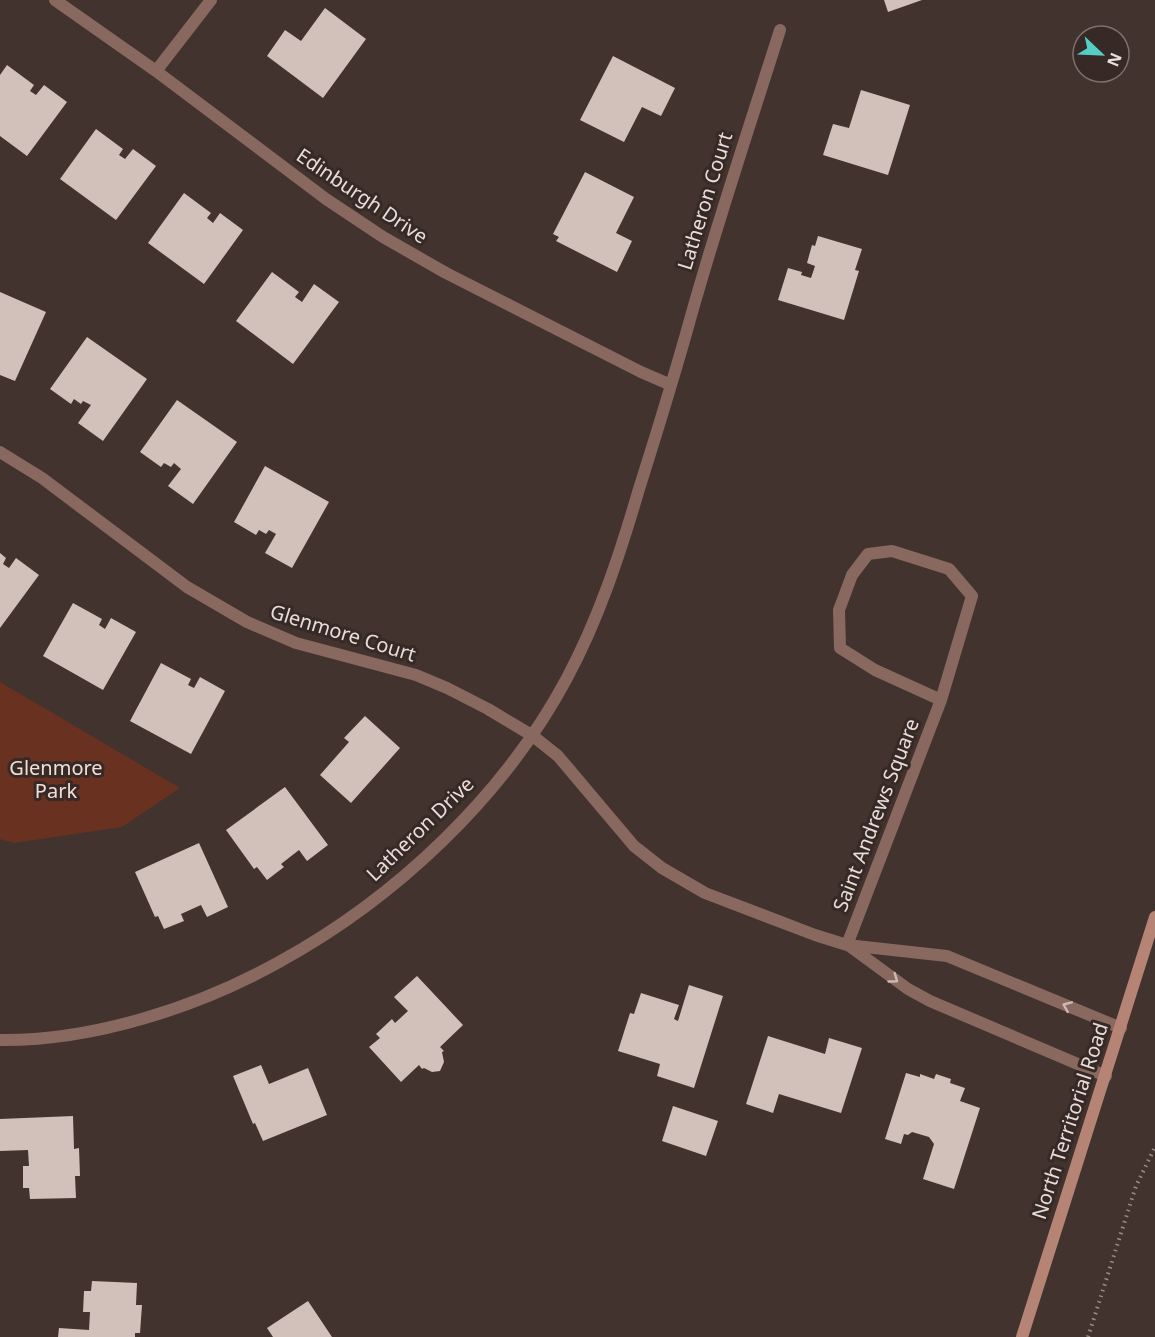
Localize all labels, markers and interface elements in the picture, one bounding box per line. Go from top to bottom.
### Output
north arrow [1071,24,1131,84]
text: N [1102,50,1127,70]
street label: Latheron Court [671,129,738,273]
street label: Edinburgh Drive [291,142,433,250]
street label: Glenmore Court [267,598,419,668]
street label: Saint Andrews Square [826,714,925,915]
park label: Glenmore Park [9,754,103,804]
street label: Latheron Drive [360,770,479,887]
one-way arrow [888,972,899,983]
one-way arrow [1062,1001,1073,1013]
street label: North Territorial Road [1025,1019,1114,1223]

